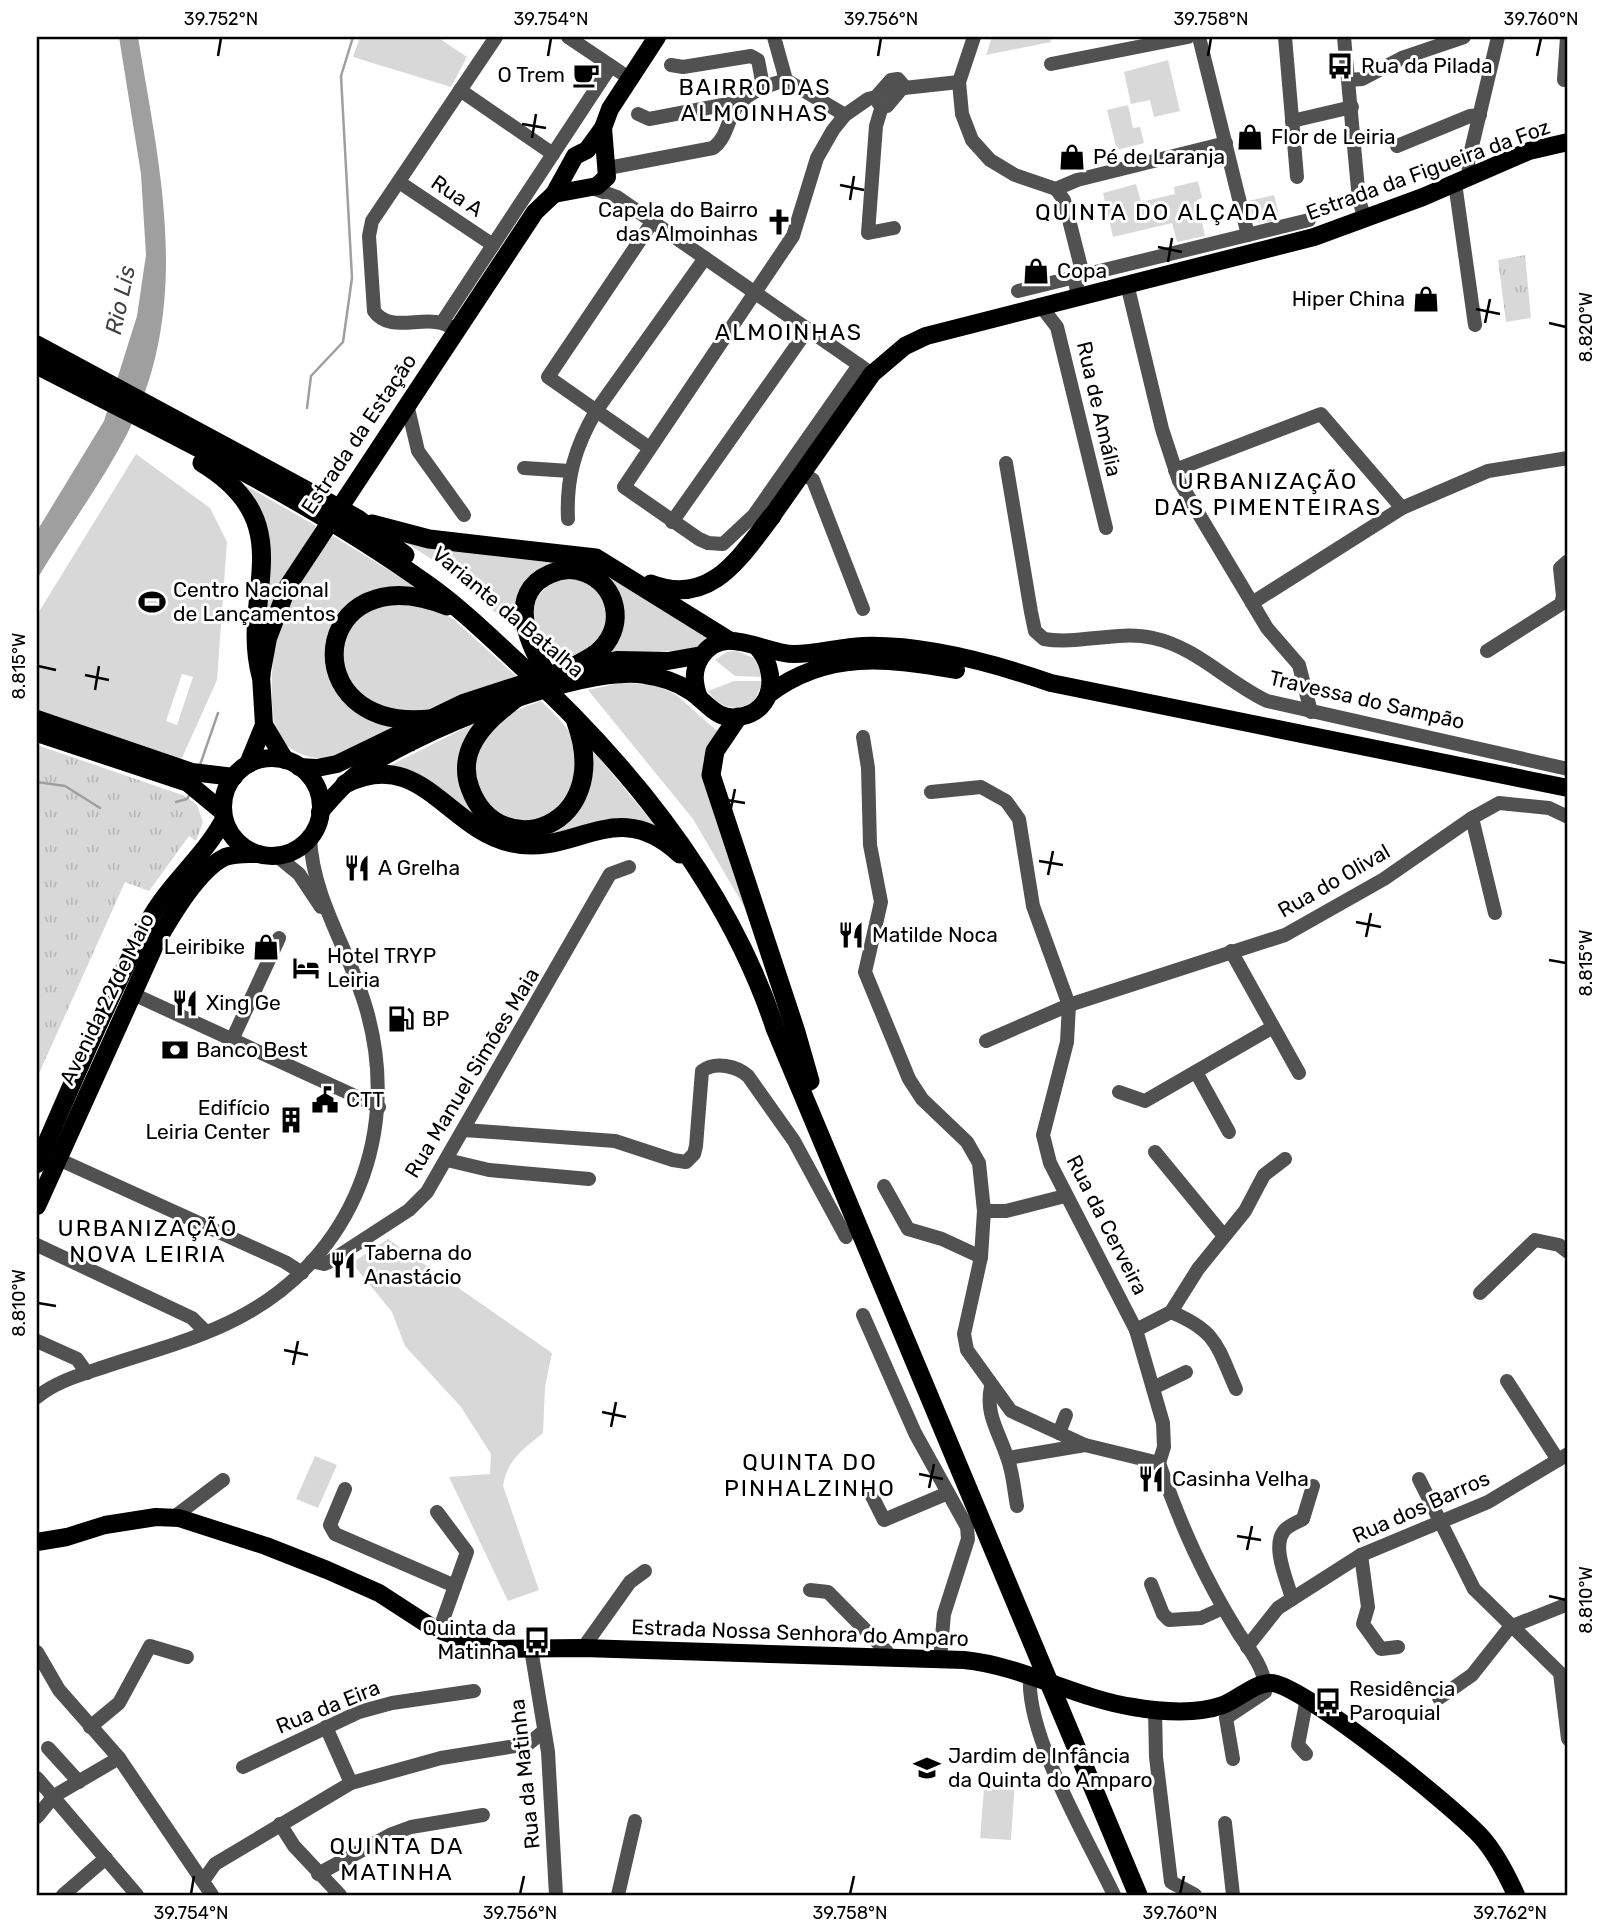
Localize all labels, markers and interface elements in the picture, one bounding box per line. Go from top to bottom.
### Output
text: 39.752°N [184,8,258,30]
text: 39.754°N [514,8,588,30]
text: 39.756°N [844,8,918,30]
text: 39.758°N [1173,8,1249,30]
text: 39.760°N [1504,8,1578,30]
bus stop icon: Rua da Pilada [1325,51,1355,81]
place label: Rua da Pilada [1361,53,1493,78]
cafe icon: O Trem [571,60,601,90]
place label: O Trem [498,62,565,87]
district label: BAIRRO DAS ALMOINHAS [678,73,832,127]
street label: Estrada da Figueira da Foz [1303,114,1553,225]
shop icon: Flor de Leiria [1235,122,1265,152]
place label: Flor de Leiria [1271,124,1396,149]
shop icon: Pé de Laranja [1057,142,1087,172]
place label: Pé de Laranja [1093,144,1225,169]
street label: Rua A [427,169,488,222]
place label: Capela do Bairro das Almoinhas [598,197,758,246]
district label: QUINTA DO ALÇADA [1035,198,1279,226]
church icon: Capela do Bairro das Almoinhas [764,207,794,237]
shop icon: Copa [1021,256,1051,286]
place label: Copa [1057,258,1107,283]
water label: Rio Lis [99,263,141,337]
shop icon: Hiper China [1411,284,1441,314]
place label: Hiper China [1292,286,1405,311]
text: 8.820°W [1575,292,1597,362]
district label: ALMOINHAS [715,318,863,346]
street label: Rua de Amália [1072,339,1127,479]
street label: Estrada da Estação [296,349,422,519]
district label: URBANIZAÇÃO DAS PIMENTEIRAS [1154,467,1382,521]
street label: Variante da Batalha [427,541,589,682]
place label: Centro Nacional de Lançamentos [173,577,336,626]
sports icon: Centro Nacional de Lançamentos [137,587,167,617]
text: 8.815°W [8,633,30,699]
street label: Travessa do Sampão [1267,665,1467,734]
street label: Rua do Olival [1273,838,1394,923]
restaurant icon: A Grelha [342,853,372,883]
place label: A Grelha [378,855,460,880]
street label: Avenida 22 de Maio [54,909,159,1089]
restaurant icon: Matilde Noca [836,920,866,950]
place label: Matilde Noca [872,922,998,947]
text: 8.815°W [1575,930,1597,996]
shop icon: Leiribike [251,932,281,962]
place label: Leiribike [164,934,245,959]
place label: Hotel TRYP Leiria [327,943,436,992]
hotel icon: Hotel TRYP Leiria [291,953,321,983]
street label: Rua Manuel Simões Maia [399,963,544,1182]
restaurant icon: Xing Ge [170,988,200,1018]
place label: Xing Ge [206,990,281,1015]
fuel station icon: BP [386,1004,416,1034]
place label: BP [422,1006,450,1031]
bank icon: Banco Best [160,1035,190,1065]
place label: Banco Best [196,1037,308,1062]
public building icon: CTT [310,1085,340,1115]
place label: CTT [346,1087,384,1112]
place label: Edifício Leiria Center [145,1095,270,1144]
building icon: Edifício Leiria Center [276,1105,306,1135]
street label: Rua da Cerveira [1061,1151,1153,1299]
district label: URBANIZAÇÃO NOVA LEIRIA [58,1214,238,1268]
place label: Taberna do Anastácio [364,1240,472,1289]
restaurant icon: Taberna do Anastácio [328,1250,358,1280]
text: 8.810°W [8,1269,30,1337]
district label: QUINTA DO PINHALZINHO [724,1448,896,1502]
restaurant icon: Casinha Velha [1136,1464,1166,1494]
street label: Rua dos Barros [1348,1465,1493,1548]
place label: Casinha Velha [1172,1466,1309,1491]
text: 8.810°W [1575,1566,1597,1634]
street label: Estrada Nossa Senhora do Amparo [631,1614,969,1651]
place label: Quinta da Matinha [422,1615,516,1664]
bus stop icon: Quinta da Matinha [522,1625,552,1655]
street label: Rua da Eira [272,1674,383,1739]
place label: Residência Paroquial [1349,1676,1455,1725]
bus stop icon: Residência Paroquial [1313,1686,1343,1716]
street label: Rua da Matinha [504,1698,545,1850]
place label: Jardim de Infância da Quinta do Amparo [948,1743,1153,1792]
school or university icon: Jardim de Infância da Quinta do Amparo [912,1753,942,1783]
district label: QUINTA DA MATINHA [330,1832,465,1886]
text: 39.754°N [154,1902,228,1924]
text: 39.756°N [483,1902,557,1924]
text: 39.758°N [812,1902,888,1924]
text: 39.760°N [1143,1902,1217,1924]
text: 39.762°N [1473,1902,1547,1924]

